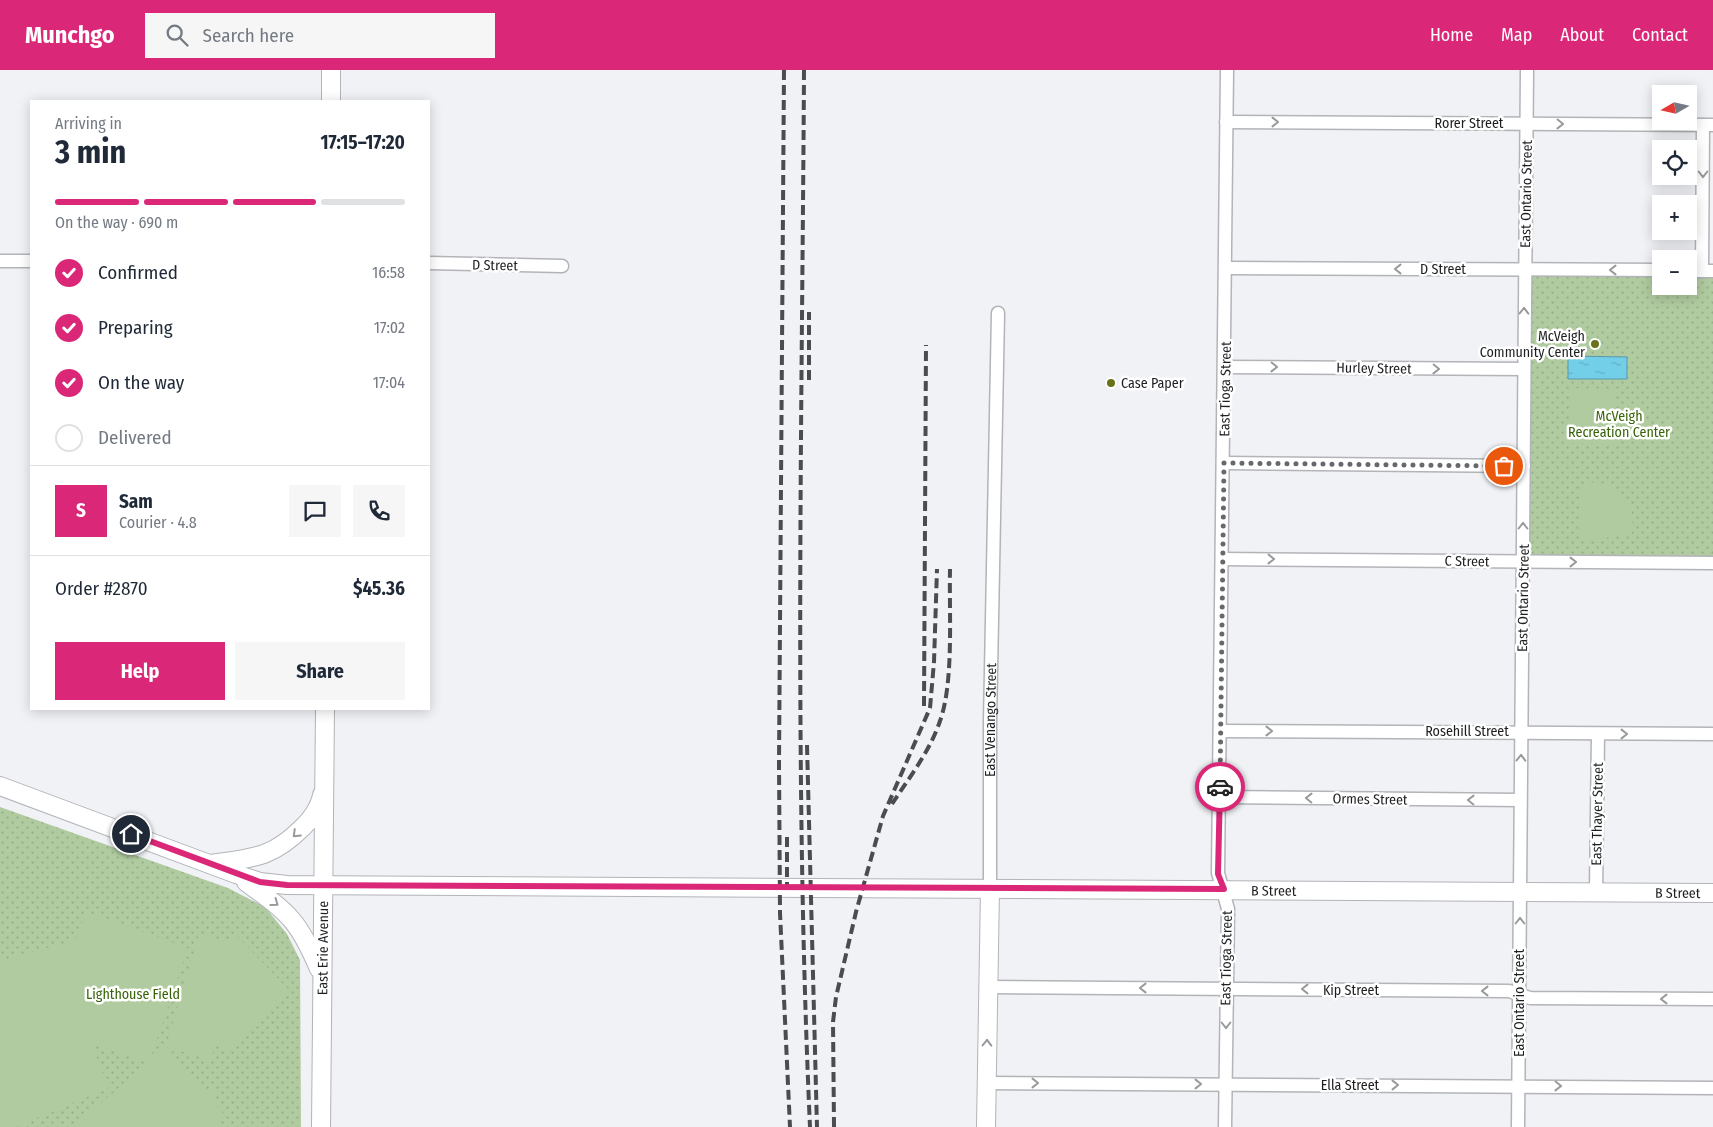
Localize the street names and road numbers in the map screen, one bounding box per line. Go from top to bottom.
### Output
street label: Rorer Street [1435,115,1504,132]
street label: East Ontario Street [1517,139,1536,248]
street label: D Street [472,257,518,274]
street label: D Street [1420,261,1466,278]
street label: East Tioga Street [1216,341,1235,437]
street label: Hurley Street [1336,359,1412,378]
street label: East Ontario Street [1514,543,1533,652]
street label: C Street [1444,553,1490,570]
street label: East Venango Street [982,662,1000,777]
street label: Rosehill Street [1425,723,1509,740]
street label: East Thayer Street [1588,762,1607,866]
street label: Ormes Street [1332,790,1408,809]
street label: B Street [1251,882,1297,900]
street label: B Street [1655,885,1701,902]
street label: East Erie Avenue [314,901,332,995]
street label: East Tioga Street [1217,910,1236,1006]
street label: East Ontario Street [1511,949,1528,1057]
street label: Kip Street [1323,982,1379,999]
street label: Ella Street [1321,1077,1380,1094]

